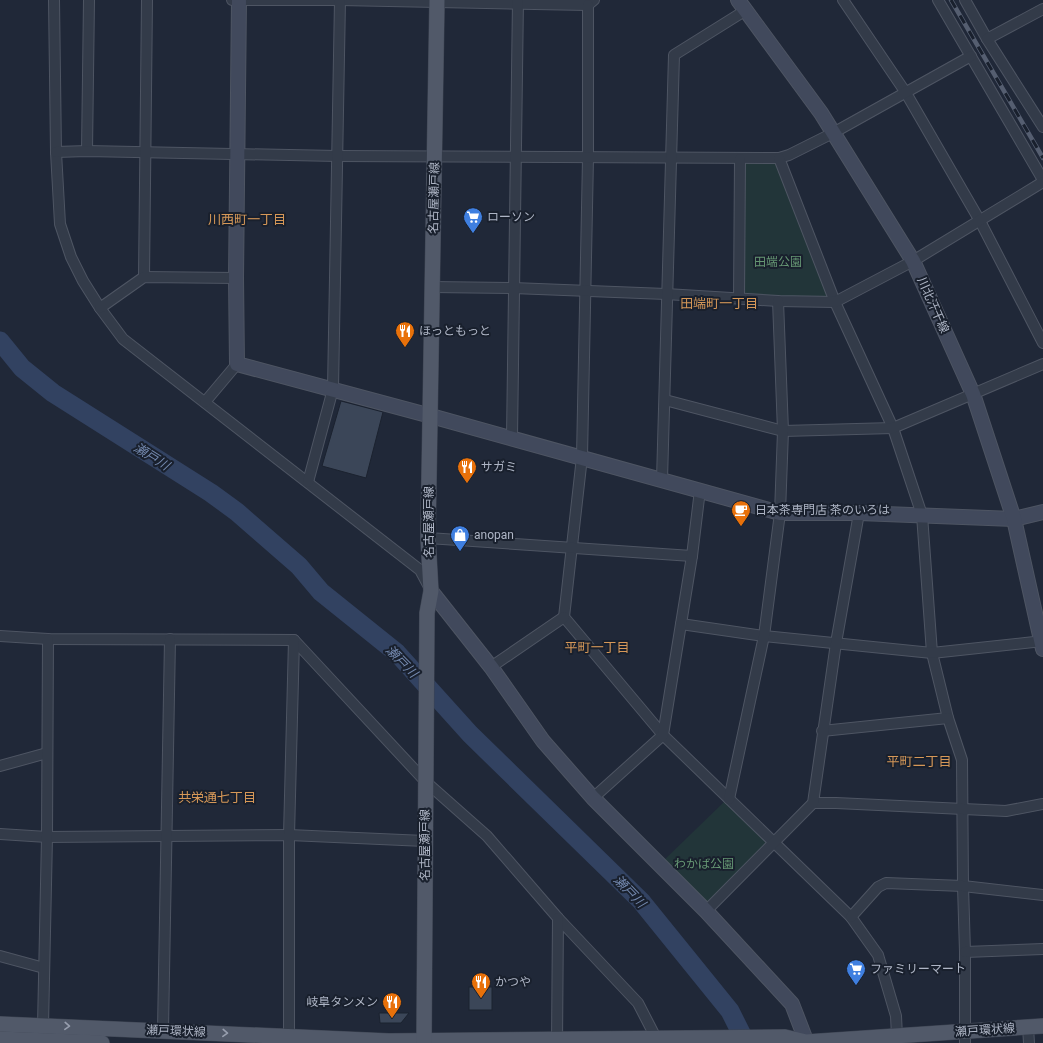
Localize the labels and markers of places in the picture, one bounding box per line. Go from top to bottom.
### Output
supermarket icon: ローソン [462,206,484,234]
place label: ローソン [487,210,535,224]
restaurant icon: ほっともっと [394,320,416,348]
place label: ほっともっと [419,324,491,338]
restaurant icon: サガミ [456,456,478,484]
place label: サガミ [481,460,517,474]
cafe icon: 日本茶専門店 茶のいろは [730,499,752,527]
place label: 日本茶専門店 茶のいろは [755,503,890,517]
shop icon: anopan [449,524,471,552]
place label: anopan [474,528,514,542]
supermarket icon: ファミリーマート [845,958,867,986]
place label: ファミリーマート [870,962,966,976]
restaurant icon: かつや [470,971,492,999]
place label: かつや [495,975,531,989]
restaurant icon: 岐阜タンメン [381,991,403,1019]
place label: 岐阜タンメン [306,995,378,1009]

